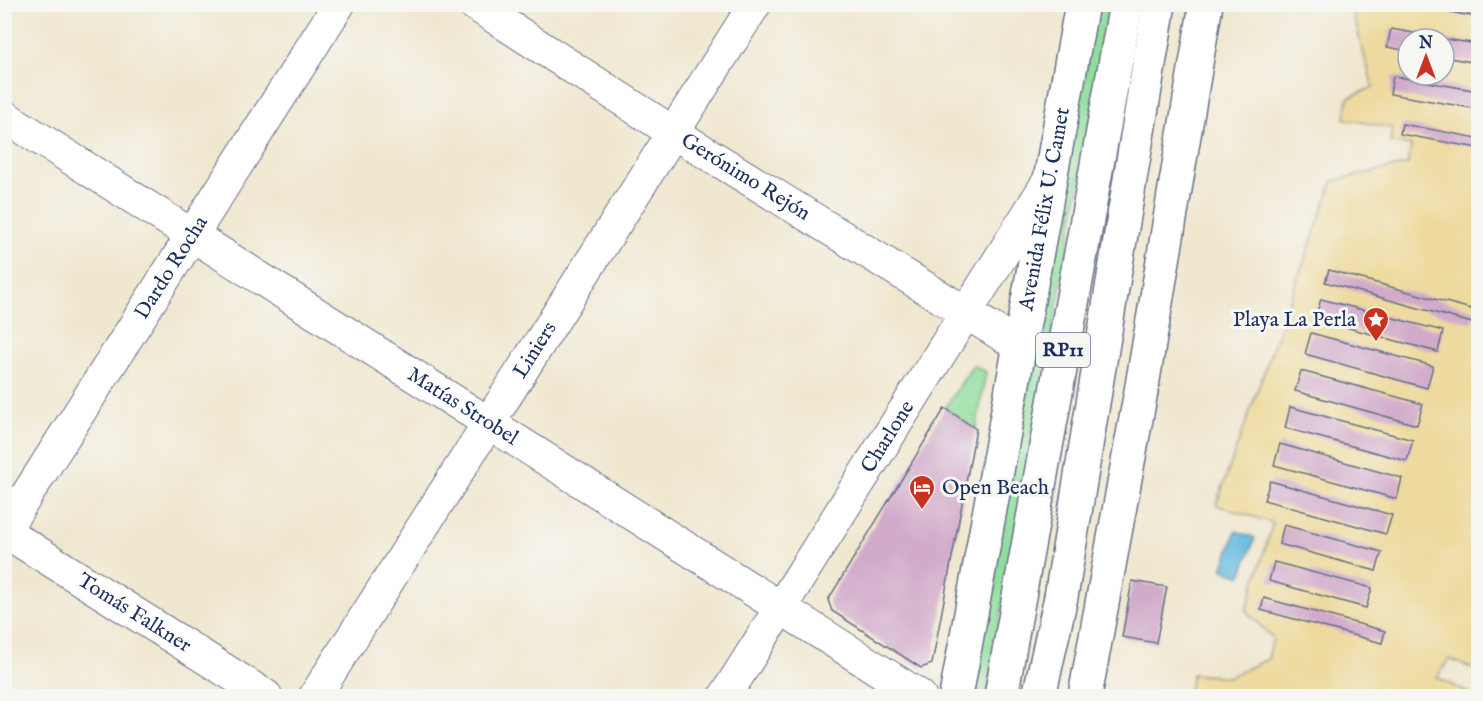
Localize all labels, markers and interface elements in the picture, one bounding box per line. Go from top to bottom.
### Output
north arrow [1396,27,1456,87]
text: N [1418,34,1433,54]
street label: Avenida Félix U. Camet [1013,105,1076,314]
street label: Gerónimo Rejón [676,127,815,227]
street label: Dardo Rocha [129,210,215,324]
place icon: Playa La Perla [1361,305,1391,343]
place label: Playa La Perla [1233,307,1357,334]
street label: Liniers [507,317,563,383]
road number: RP11 [1036,333,1090,367]
street label: Matías Strobel [402,361,524,452]
street label: Charlone [855,395,921,478]
hotel icon: Open Beach [907,473,937,511]
place label: Open Beach [942,475,1049,502]
street label: Tomás Falkner [72,567,197,659]

